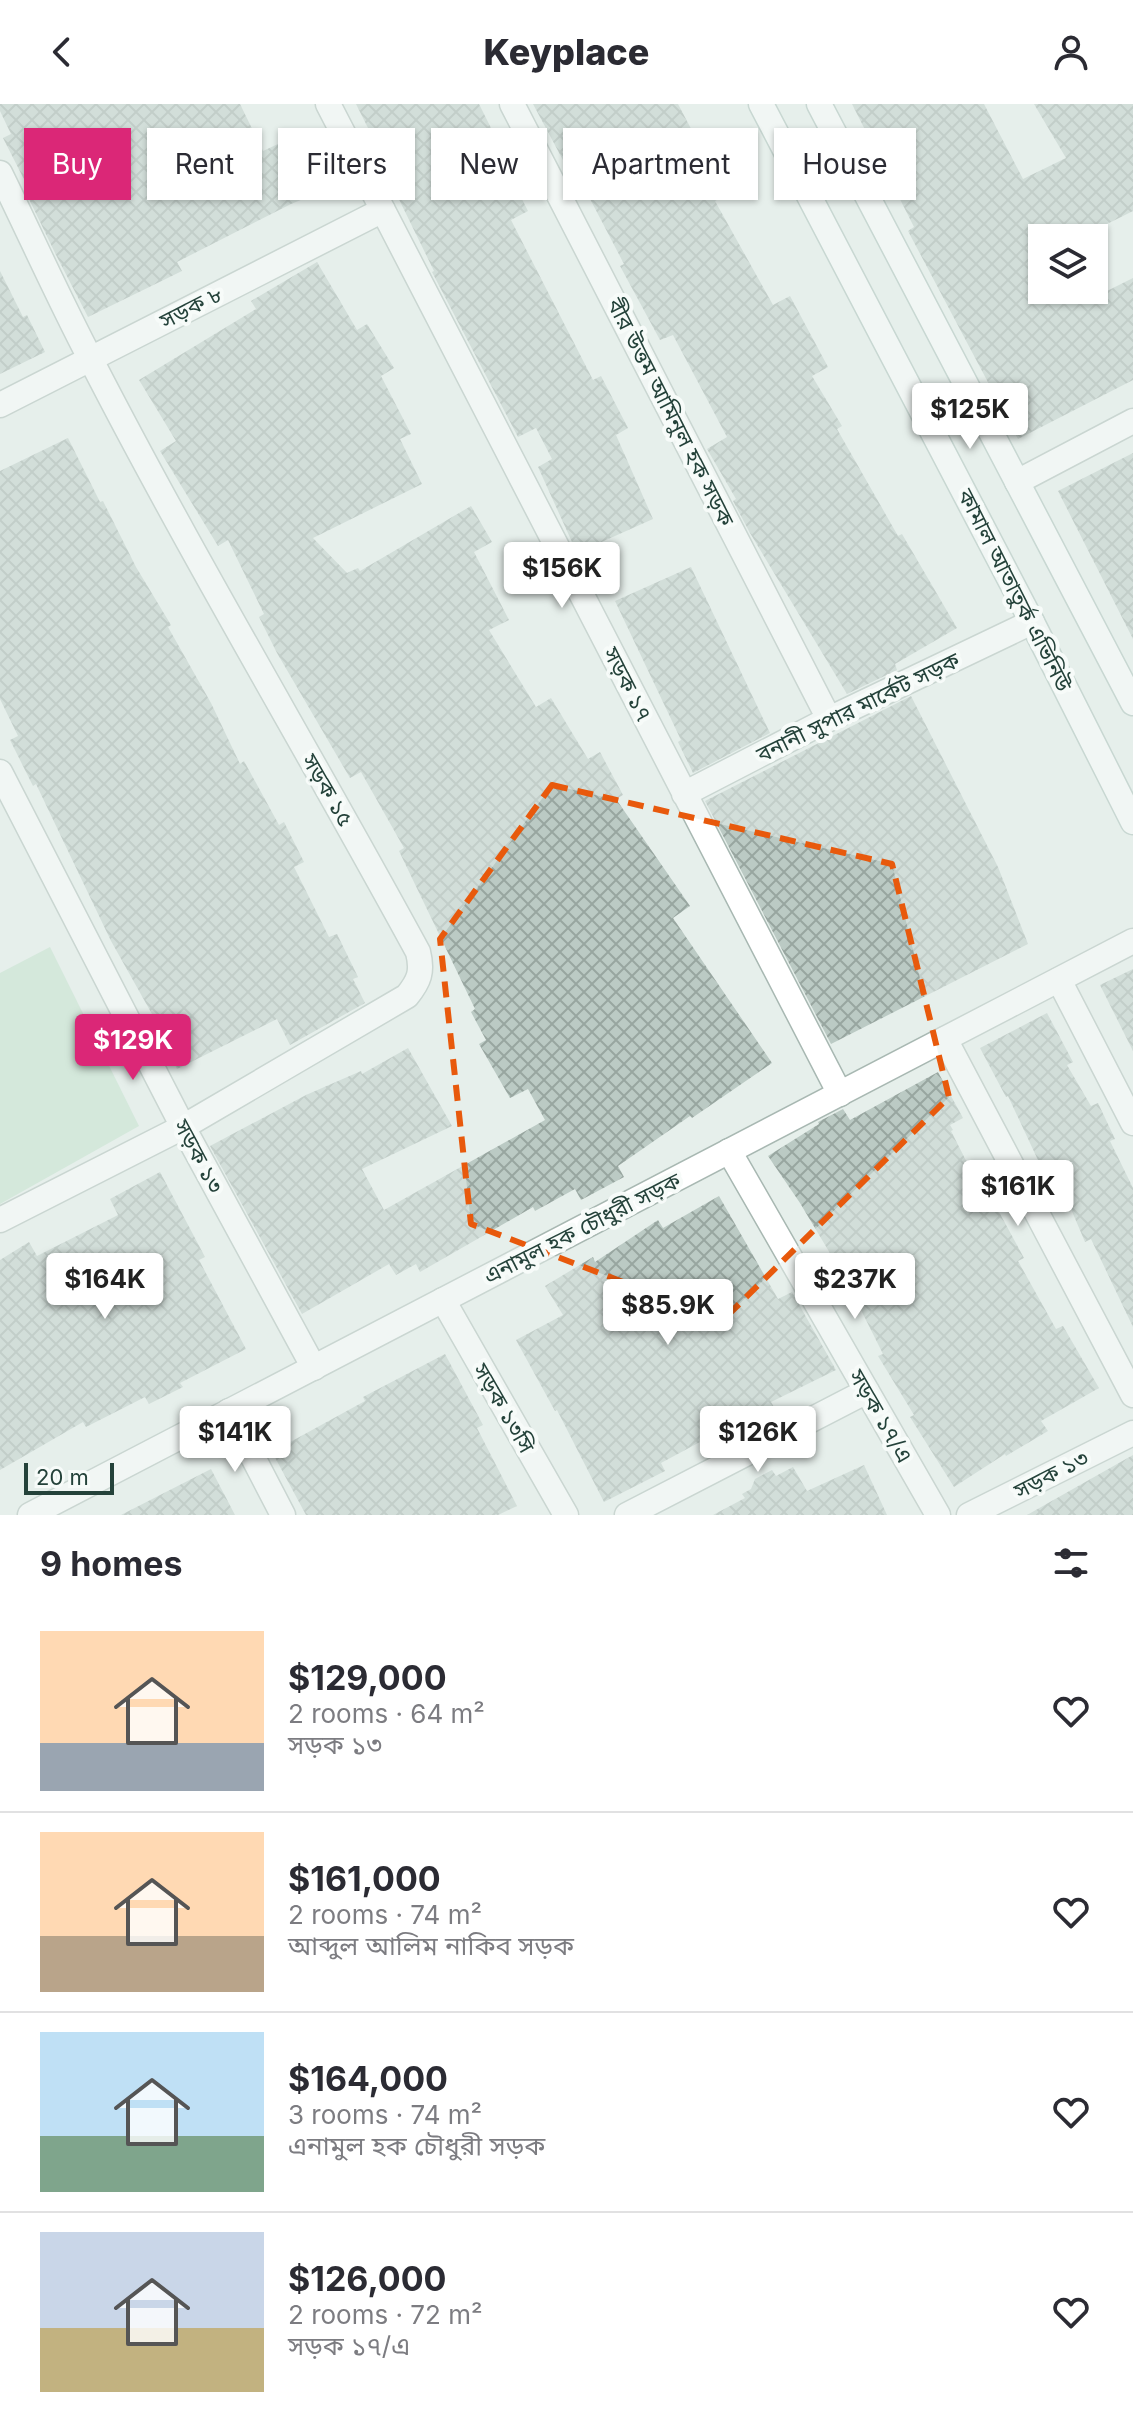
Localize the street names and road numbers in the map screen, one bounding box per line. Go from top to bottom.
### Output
street label: সড়ক ৮ [155,280,226,334]
street label: বীর উত্তম আমিনুল হক সড়ক [601,293,740,531]
street label: কামাল আতাতুর্ক এভিনিউ [951,484,1078,696]
street label: সড়ক ১৭ [598,642,658,725]
street label: বনানী সুপার মার্কেট সড়ক [751,646,964,769]
street label: সড়ক ১৫ [296,748,359,831]
street label: সড়ক ১৩ [168,1114,229,1197]
street label: এনামুল হক চৌধুরী সড়ক [479,1167,686,1290]
street label: সড়ক ১৩সি [468,1358,540,1458]
street label: সড়ক ১৭/এ [843,1364,918,1467]
street label: সড়ক ১৩ [1009,1444,1092,1504]

